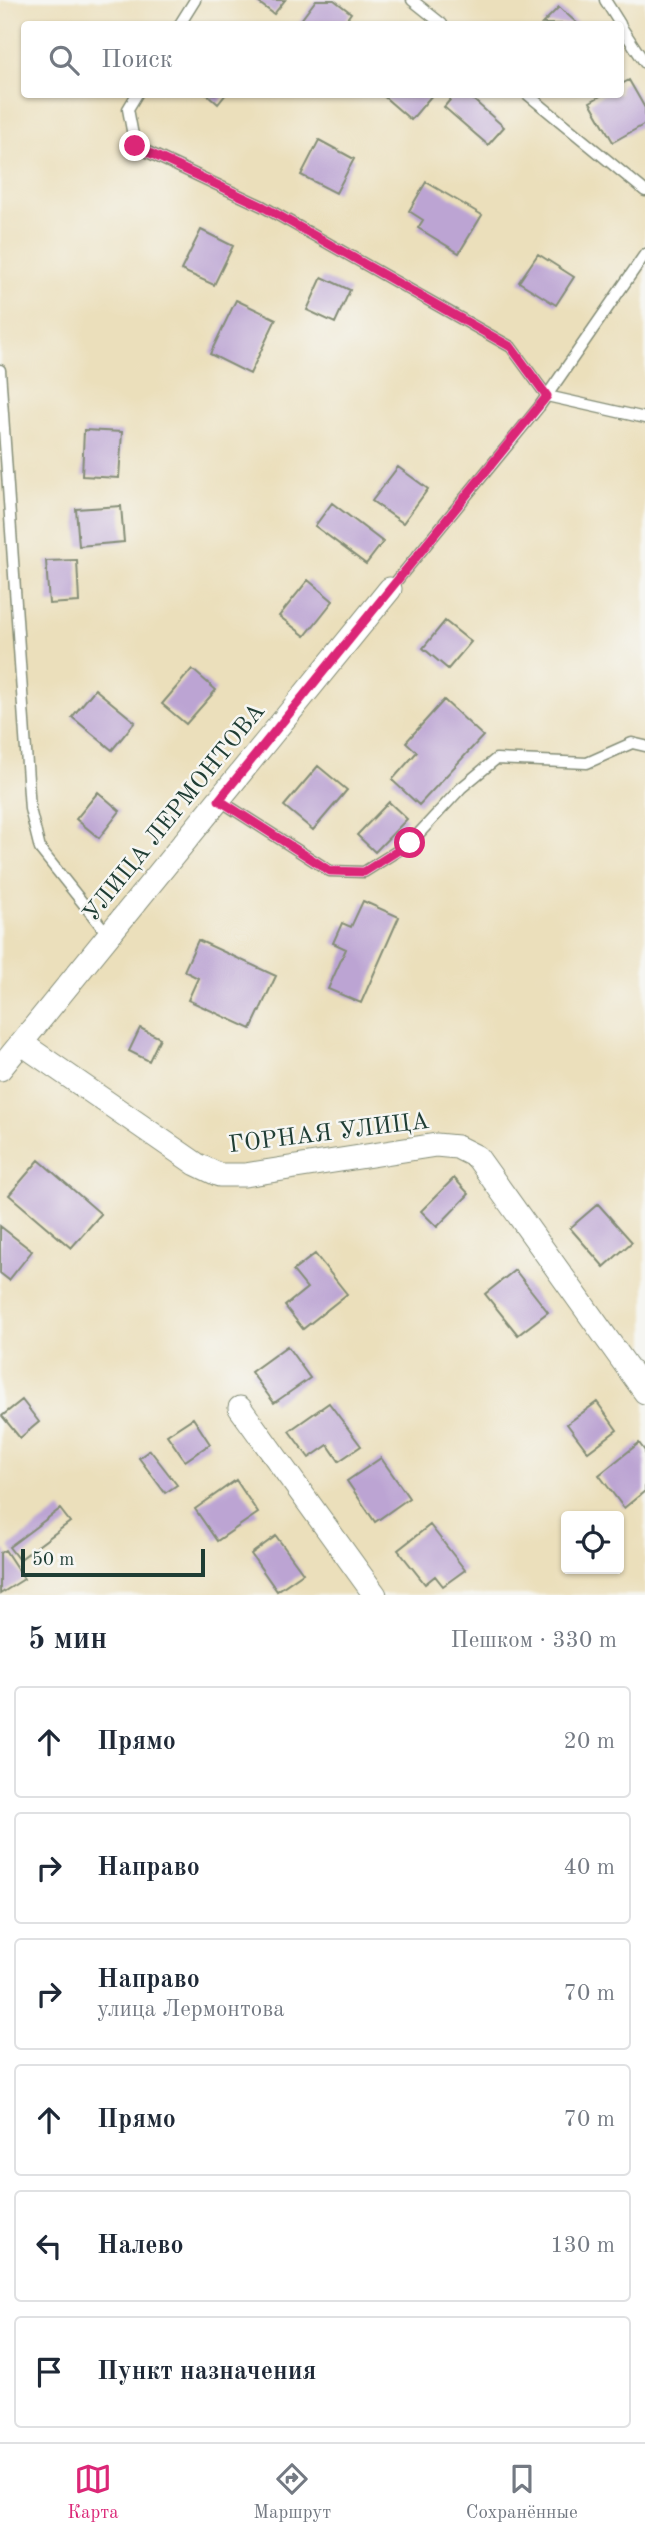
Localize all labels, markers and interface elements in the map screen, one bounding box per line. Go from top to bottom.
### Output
search box [21,21,624,98]
icon: search [45,41,83,79]
text: Поиск [101,47,173,73]
route end [119,130,150,161]
street label: УЛИЦА ЛЕРМОНТОВА [80,699,270,927]
route start [394,827,425,858]
street label: ГОРНАЯ УЛИЦА [227,1110,431,1158]
map controls [561,1511,624,1574]
button: locate [561,1511,624,1574]
scale bar [21,1546,205,1578]
text: 50 m [32,1551,74,1570]
text: 5 мин [28,1625,107,1655]
text: Пешком · 330 m [451,1629,617,1652]
icon: ahead [30,1723,68,1761]
text: Прямо [97,1729,176,1755]
text: 20 m [564,1730,615,1753]
icon: right [30,1849,68,1887]
text: Направо [97,1855,200,1881]
text: 40 m [564,1856,615,1879]
text: Направо [97,1967,200,1993]
icon: right [30,1975,68,2013]
text: 70 m [564,1982,615,2005]
text: улица Лермонтова [97,1998,285,2021]
icon: ahead [30,2101,68,2139]
text: Прямо [97,2107,176,2133]
text: 70 m [564,2108,615,2131]
icon: left [30,2227,68,2265]
text: Налево [97,2233,184,2259]
text: 130 m [550,2234,615,2257]
icon: arrive [30,2353,68,2391]
text: Пункт назначения [97,2359,316,2385]
tab: Карта [67,2460,119,2525]
tab: Маршрут [253,2460,331,2525]
tab: Сохранённые [466,2460,578,2525]

